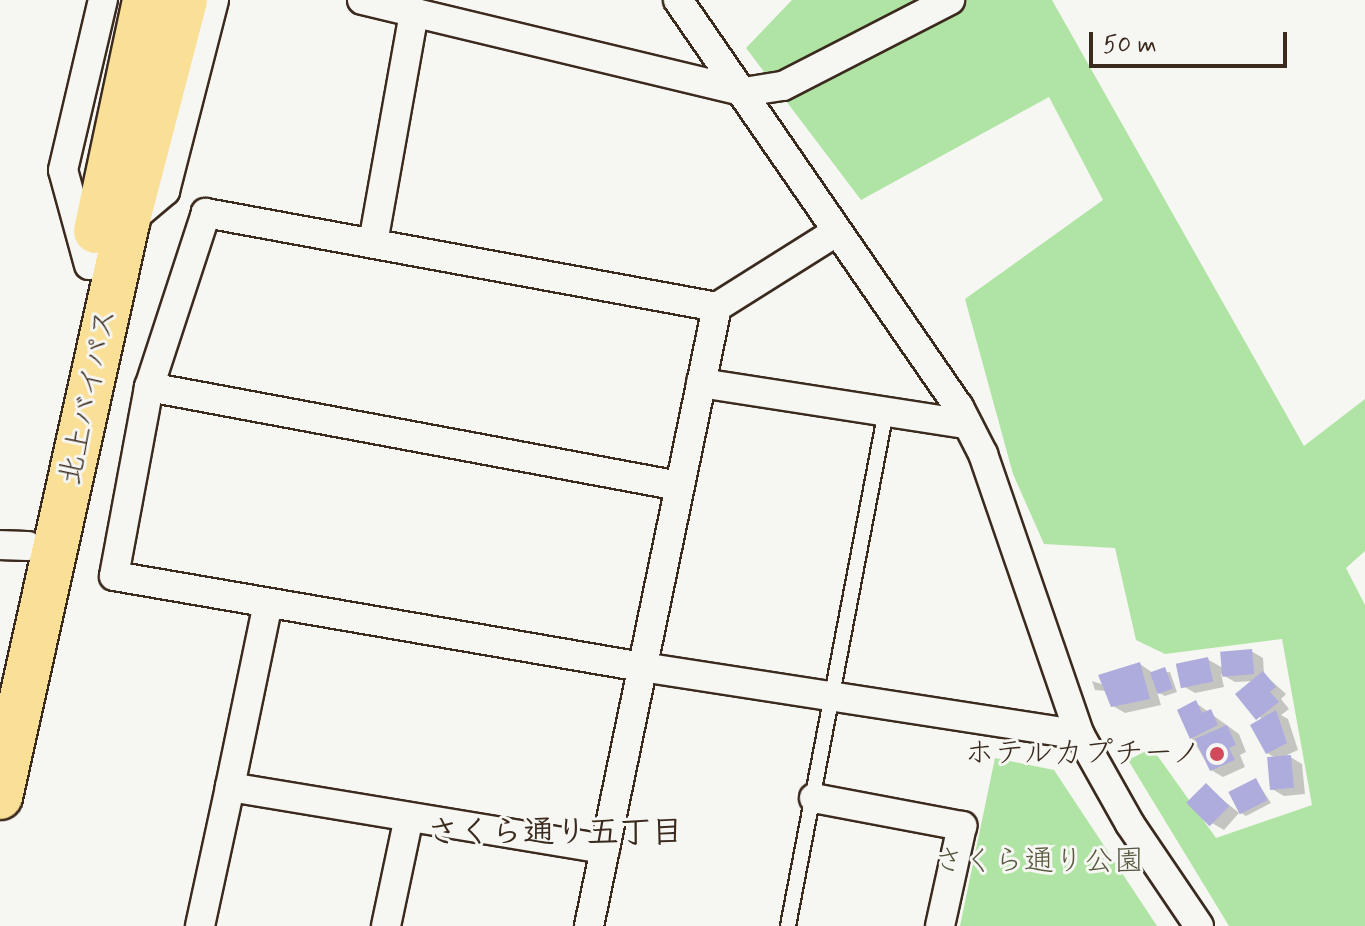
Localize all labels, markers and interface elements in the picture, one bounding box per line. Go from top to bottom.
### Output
scale bar [1093,16,1291,66]
text: 50 m [1103,30,1157,61]
street label: 北上バイパス [53,305,125,489]
place label: ホテルカプチーノ [961,736,1201,772]
marker: ホテルカプチーノ [1208,745,1226,763]
district label: さくら通り五丁目 [427,814,683,852]
park label: さくら通り公園 [934,844,1144,880]

